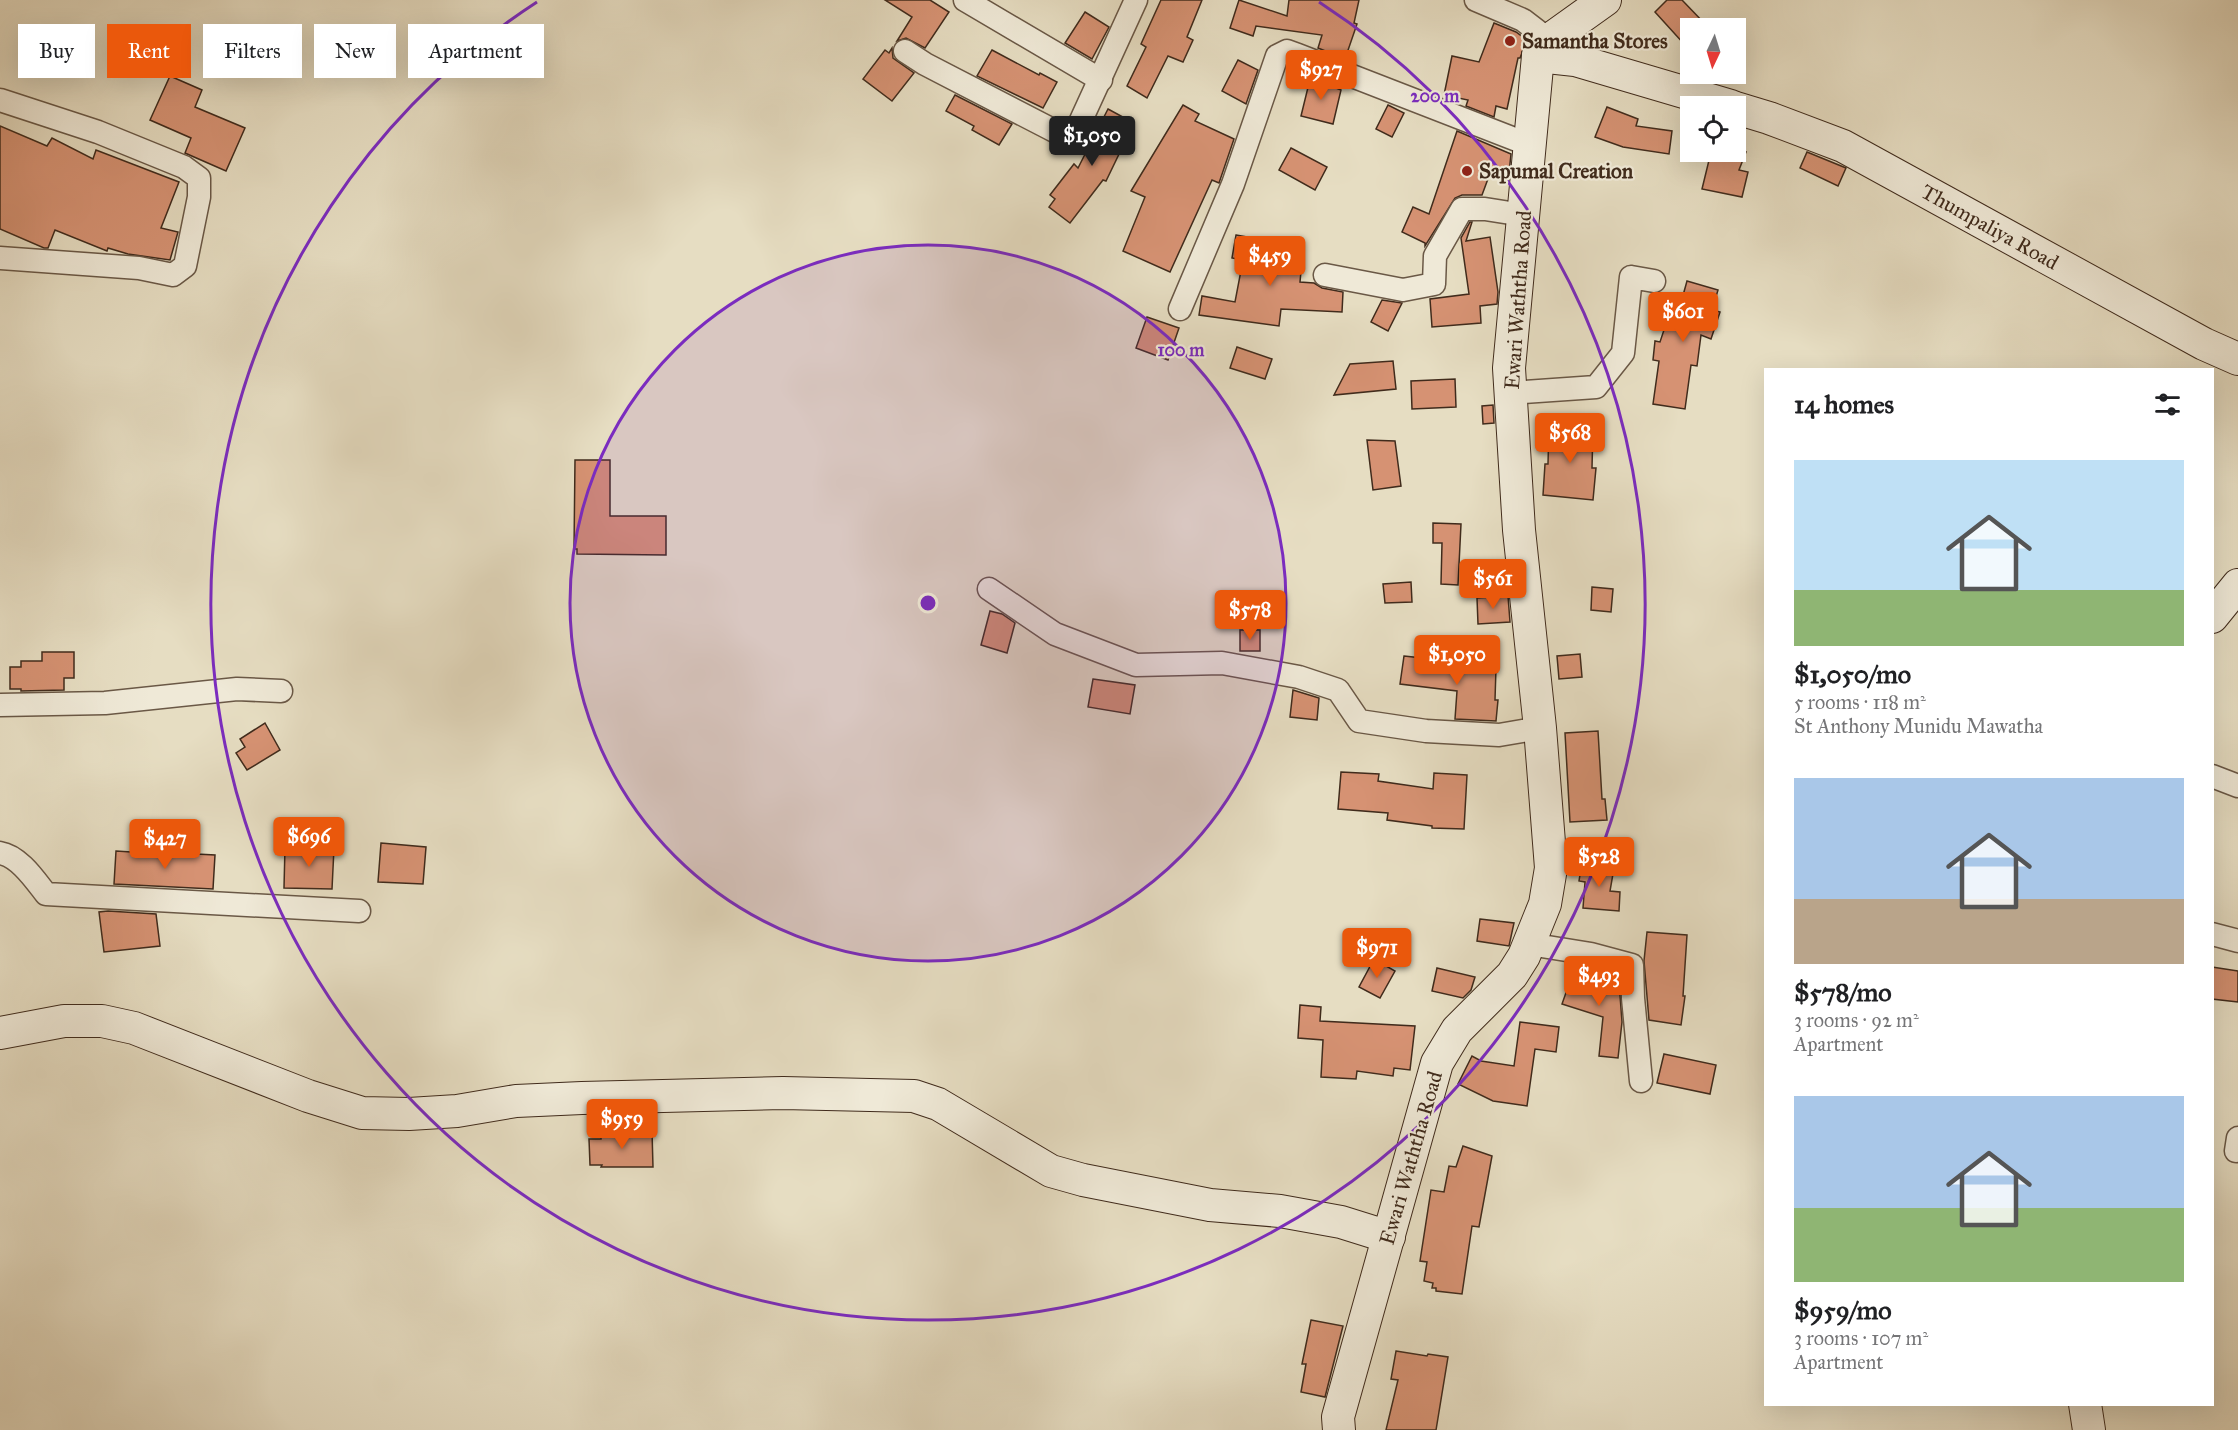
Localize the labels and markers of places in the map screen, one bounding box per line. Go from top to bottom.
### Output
place label: Samantha Stores [1522,28,1668,54]
marker: Samantha Stores [1503,34,1517,48]
pin: $927 [1285,50,1357,101]
pin: $1,050 [1043,116,1141,167]
place label: Sapumal Creation [1479,158,1634,184]
marker: Sapumal Creation [1460,164,1474,178]
pin: $459 [1234,236,1306,287]
pin: $601 [1647,292,1719,343]
pin: $568 [1534,413,1606,464]
pin: $561 [1457,559,1529,610]
pin: $578 [1214,590,1286,641]
centre of rings [918,593,938,613]
pin: $1,050 [1408,635,1506,686]
pin: $696 [273,817,345,868]
pin: $427 [129,819,201,870]
pin: $528 [1563,837,1635,888]
pin: $971 [1341,928,1413,979]
pin: $493 [1563,956,1635,1007]
pin: $959 [586,1099,658,1150]

